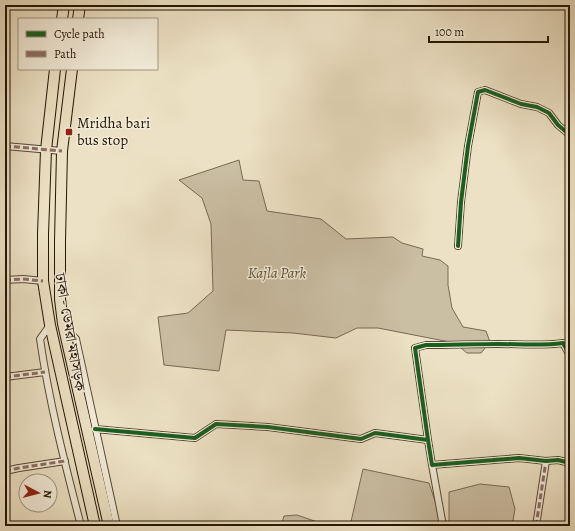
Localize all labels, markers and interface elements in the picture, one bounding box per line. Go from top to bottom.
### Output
legend [18,18,158,70]
scale bar [429,18,548,44]
text: 100 m [435,24,464,40]
text: Cycle path [54,26,105,42]
text: Path [54,46,77,62]
place label: Mridha bari bus stop [77,113,150,150]
marker: Mridha bari bus stop [64,127,74,137]
park label: Kajla Park [248,263,307,283]
street label: ঢাকা - ডেমরা মহাসড়ক [50,271,90,393]
north arrow [18,473,58,513]
text: N [39,489,55,499]

